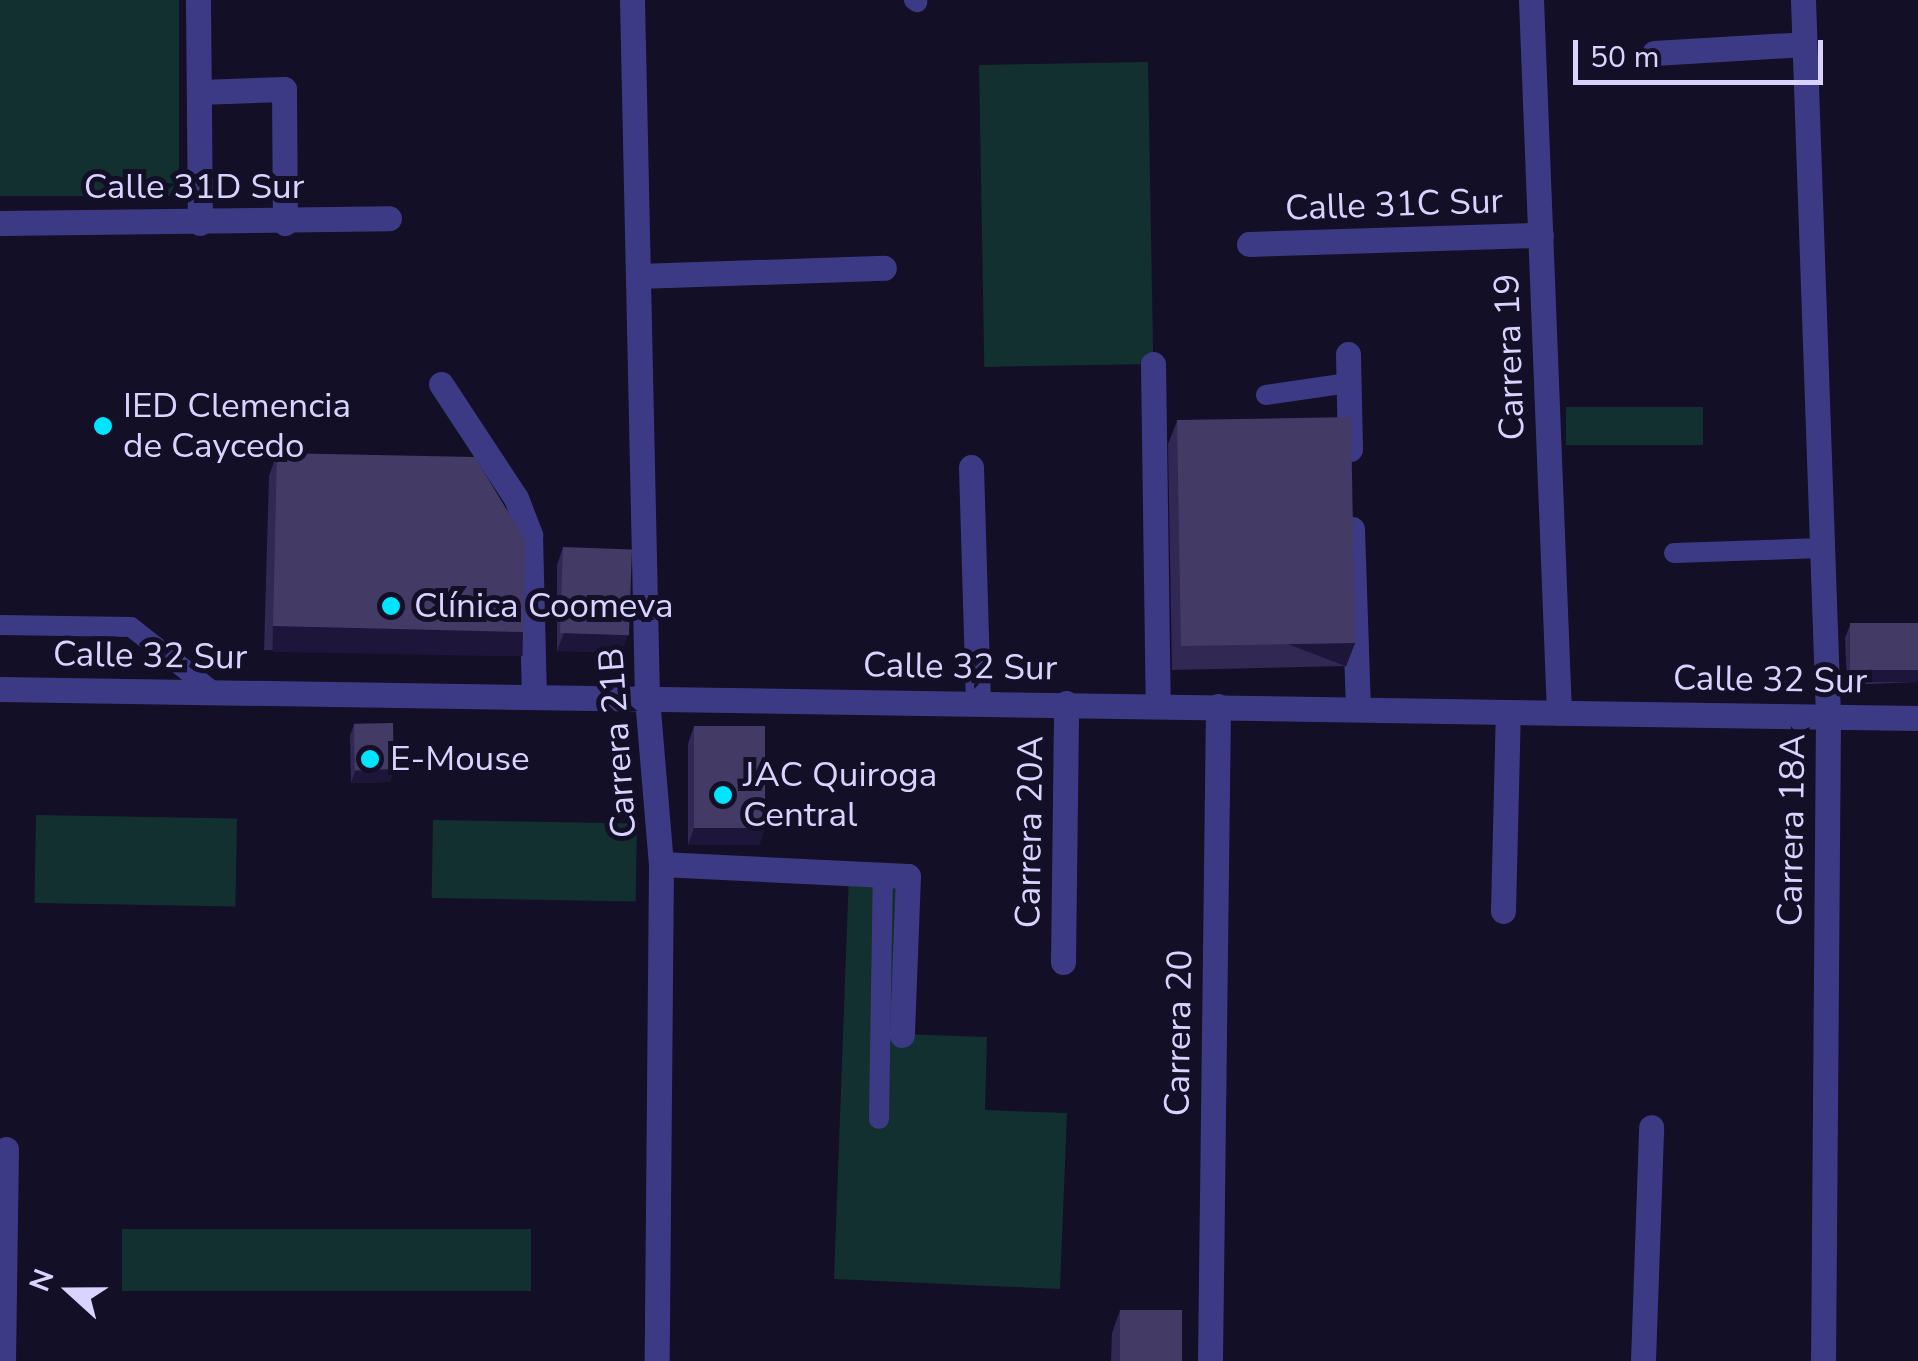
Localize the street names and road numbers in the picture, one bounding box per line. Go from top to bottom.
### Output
street label: Calle 31D Sur [84,166,304,208]
street label: Calle 31C Sur [1284,180,1504,230]
street label: Carrera 19 [1486,273,1534,441]
street label: Calle 32 Sur [52,633,248,679]
street label: Calle 32 Sur [862,644,1058,690]
street label: Carrera 21B [590,646,646,840]
street label: Calle 32 Sur [1672,657,1868,703]
street label: Carrera 18A [1769,733,1815,927]
street label: Carrera 20A [1007,735,1053,929]
street label: Carrera 20 [1157,949,1201,1117]

